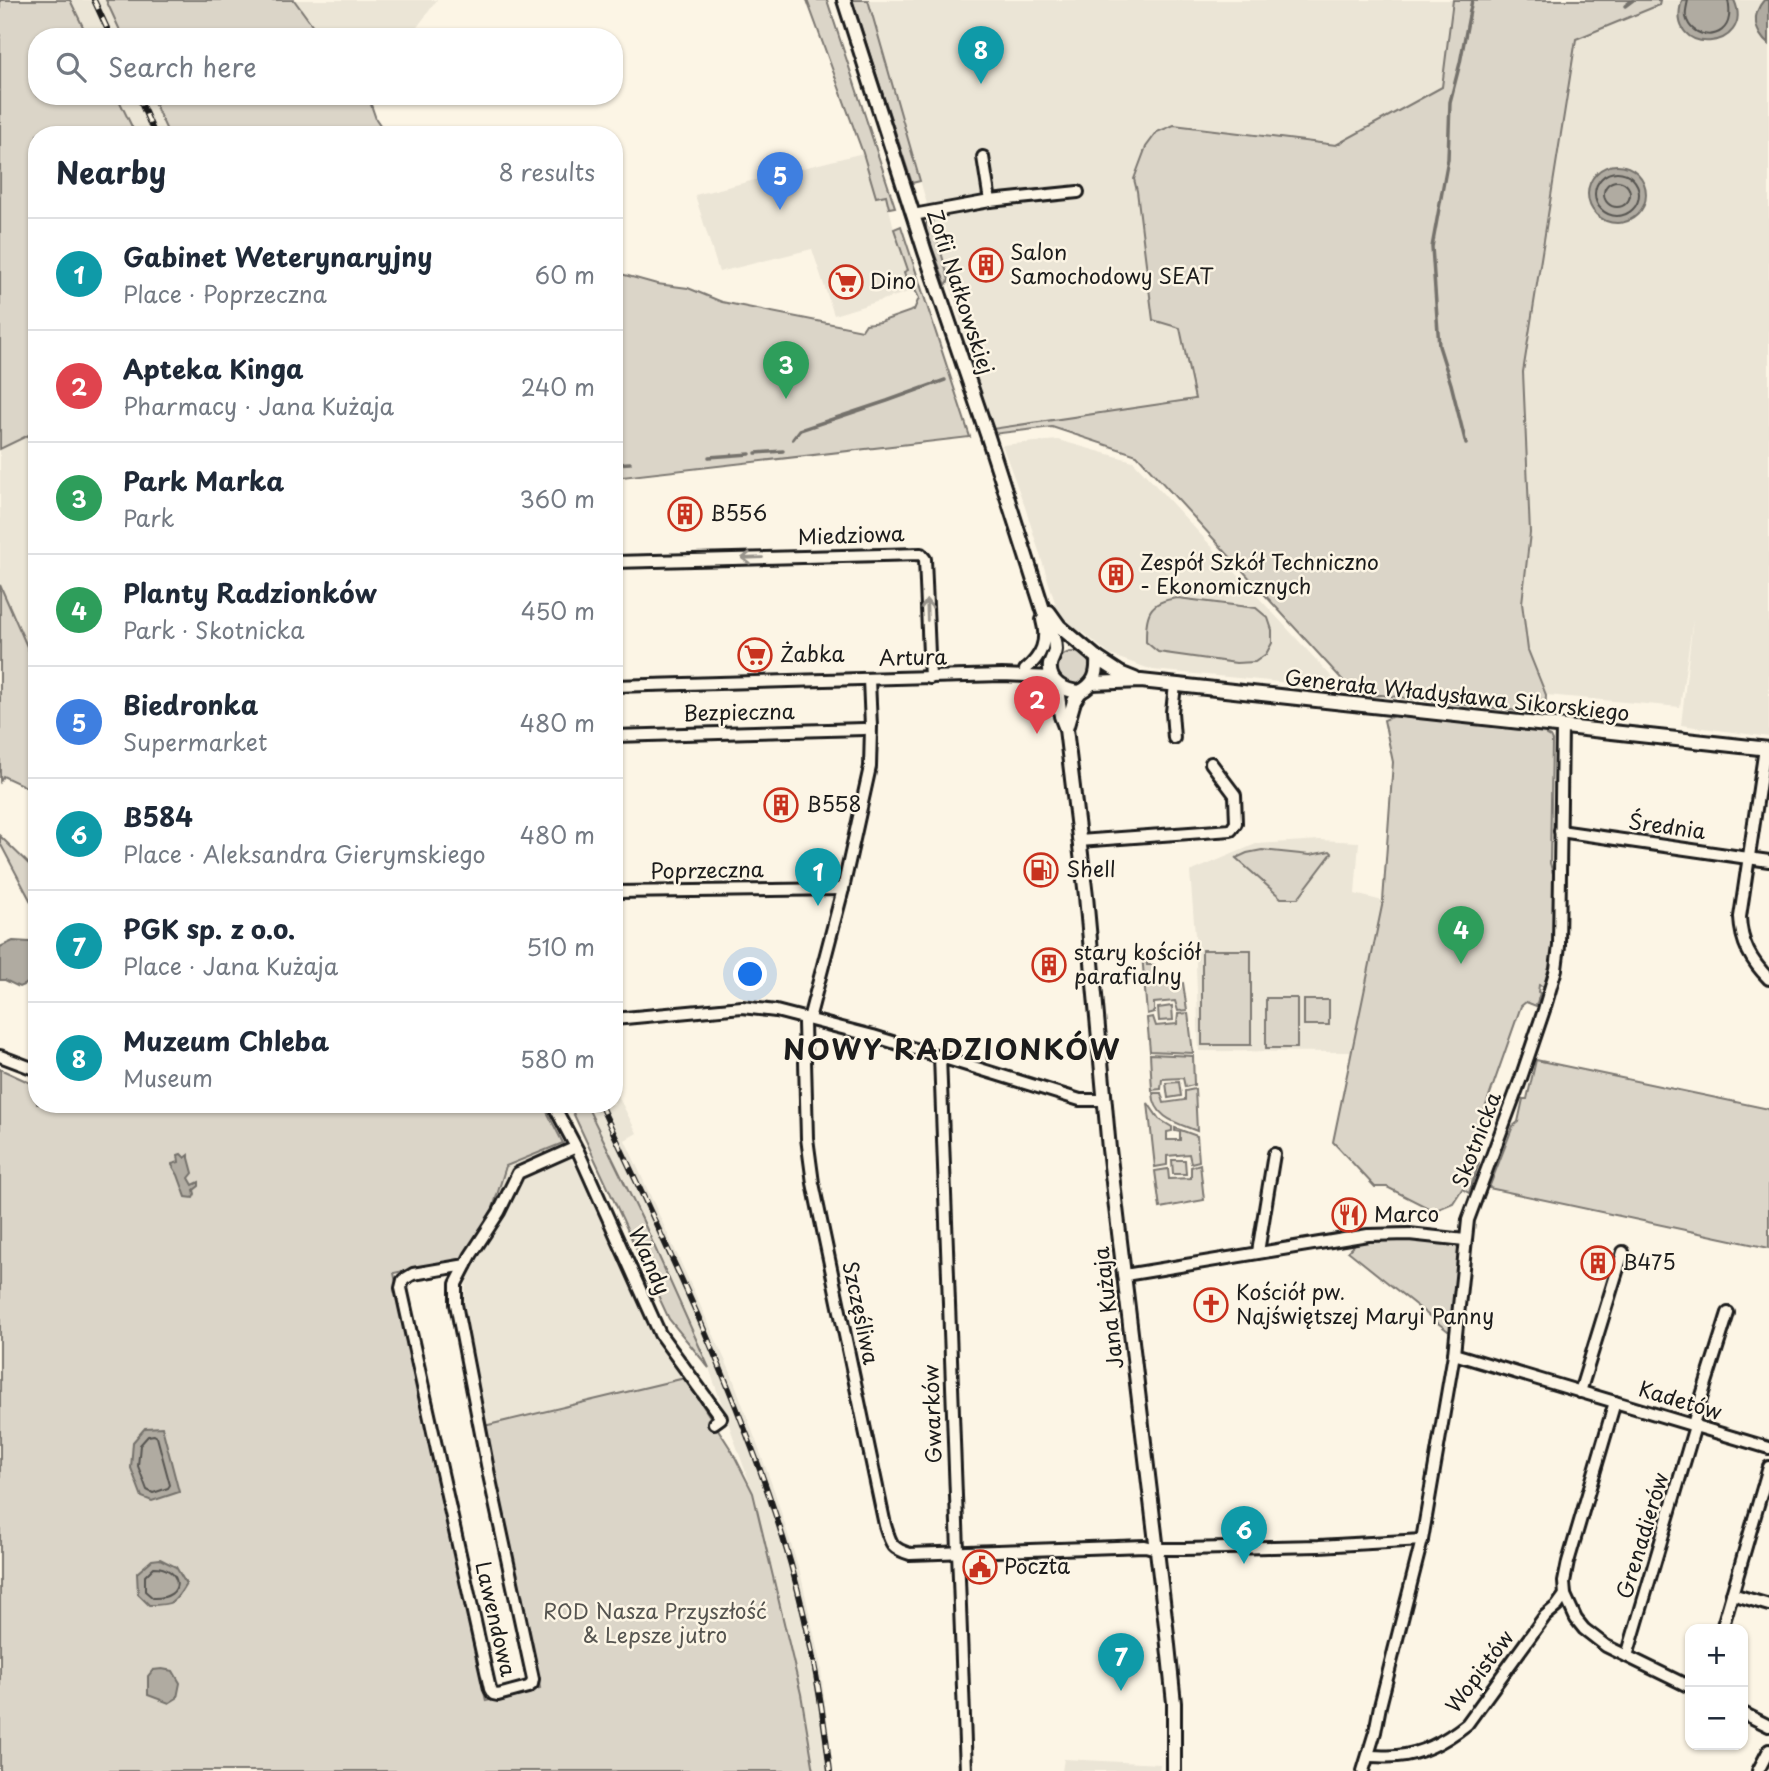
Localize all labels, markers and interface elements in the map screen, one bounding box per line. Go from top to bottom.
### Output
pin: 8 [958,26,1004,84]
search box [28,28,623,105]
text: Search here [108,47,257,86]
icon: search [52,48,90,86]
text: Nearby [56,149,166,194]
pin: 5 [757,152,803,210]
text: 8 results [499,154,595,189]
street label: Zofii Nałkowskiej [920,205,1004,378]
place label: Salon Samochodowy SEAT [1010,235,1214,291]
text: Gabinet Weterynaryjny [123,237,432,276]
building icon: Salon Samochodowy SEAT [967,246,1005,284]
text: 1 [74,257,85,292]
text: 60 m [535,257,595,292]
supermarket icon: Dino [827,263,865,301]
place label: Dino [870,264,916,296]
text: Place · Poprzeczna [123,276,327,311]
pin: 3 [763,341,809,399]
text: Apteka Kinga [123,349,304,388]
text: 2 [71,369,87,404]
text: 240 m [521,369,595,404]
text: Pharmacy · Jana Kużaja [123,388,394,423]
text: Park Marka [123,461,284,500]
text: 3 [71,481,87,516]
text: 360 m [520,481,595,516]
building icon: B556 [666,495,704,533]
place label: B556 [710,496,767,528]
text: Park [123,500,174,535]
street label: Miedziowa [797,516,905,552]
place label: Zespół Szkół Techniczno - Ekonomicznych [1140,545,1379,601]
one-way arrow [740,551,763,565]
building icon: Zespół Szkół Techniczno - Ekonomicznych [1097,556,1135,594]
text: Planty Radzionków [123,573,377,612]
text: 4 [71,593,87,628]
text: 450 m [521,593,595,628]
one-way arrow [920,598,933,621]
text: Park · Skotnicka [123,612,305,647]
supermarket icon: Żabka [736,636,774,674]
place label: Żabka [780,637,844,669]
street label: Artura [879,639,947,673]
street label: Generała Władysława Sikorskiego [1283,660,1631,728]
pin: 2 [1014,676,1060,734]
text: Biedronka [123,685,258,724]
street label: Bezpieczna [683,694,795,728]
text: 5 [72,705,86,740]
text: 480 m [520,705,595,740]
text: Supermarket [123,724,267,759]
building icon: B558 [762,786,800,824]
place label: B558 [806,787,862,819]
text: B584 [123,797,193,836]
street label: Średnia [1627,804,1708,846]
text: 6 [71,817,87,852]
text: 480 m [520,817,595,852]
text: Place · Aleksandra Gierymskiego [123,836,486,871]
pin: 1 [795,848,841,906]
fuel station icon: Shell [1022,851,1060,889]
street label: Poprzeczna [650,852,764,886]
place label: Shell [1066,852,1115,884]
pin: 4 [1438,906,1484,964]
text: PGK sp. z o.o. [123,909,295,948]
text: 7 [72,929,86,964]
text: 510 m [526,929,595,964]
place label: stary kościół parafialny [1074,935,1202,991]
building icon: stary kościół parafialny [1030,946,1068,984]
text: Place · Jana Kużaja [123,948,338,983]
your location [733,957,767,991]
text: Muzeum Chleba [123,1021,329,1060]
district label: NOWY RADZIONKÓW [783,1027,1121,1070]
text: 8 [72,1041,86,1076]
text: 580 m [520,1041,595,1076]
text: Museum [123,1060,213,1095]
street label: Skotnicka [1442,1087,1508,1192]
restaurant icon: Marco [1330,1196,1368,1234]
place label: Marco [1374,1197,1439,1229]
street label: Wandy [622,1221,680,1299]
building icon: B475 [1579,1244,1617,1282]
street label: Jana Kużaja [1084,1245,1130,1371]
place label: B475 [1622,1245,1676,1277]
street label: Szczęśliwa [835,1258,889,1368]
place label: Kościół pw. Najświętszej Maryi Panny [1236,1275,1494,1331]
church icon: Kościół pw. Najświętszej Maryi Panny [1192,1286,1230,1324]
street label: Gwarków [913,1363,949,1464]
street label: Kadetów [1635,1371,1726,1427]
street label: Grenadierów [1607,1468,1675,1602]
pin: 6 [1221,1506,1267,1564]
public building icon: Poczta [961,1548,999,1586]
place label: Poczta [1004,1549,1070,1581]
street label: Lawendowa [468,1558,526,1679]
park label: ROD Nasza Przyszłość & Lepsze jutro [543,1594,767,1650]
street label: Wopistów [1437,1623,1520,1719]
map controls [1685,1624,1748,1750]
button: + [1685,1624,1748,1687]
pin: 7 [1098,1633,1144,1691]
button: − [1685,1687,1748,1750]

